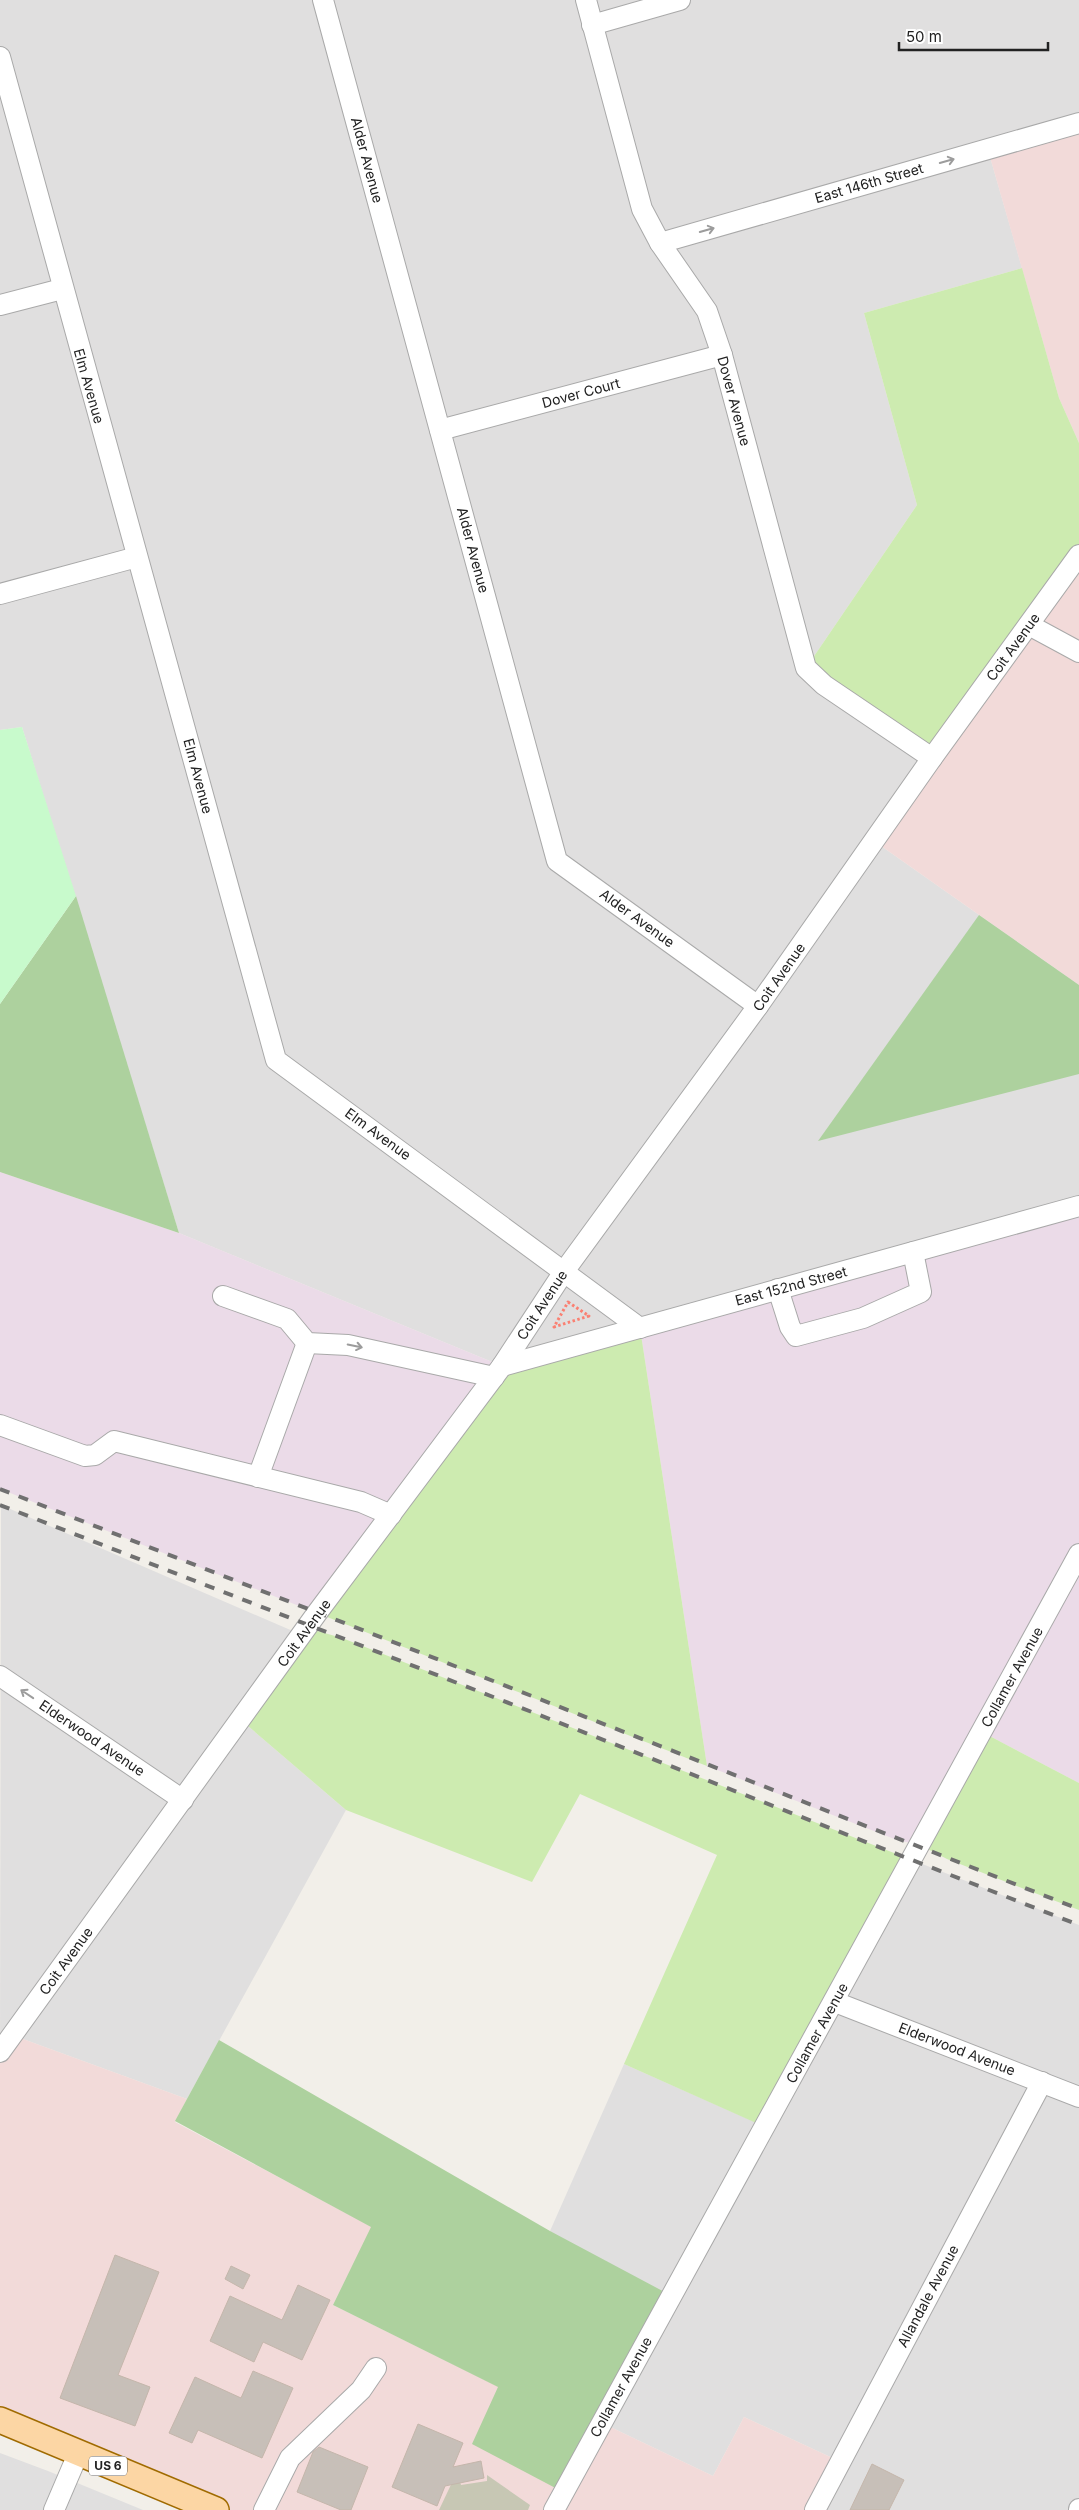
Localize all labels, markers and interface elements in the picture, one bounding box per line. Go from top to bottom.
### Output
scale bar [899,20,1048,52]
text: 50 m [906,27,942,46]
street label: Alder Avenue [348,115,387,205]
one-way arrow [939,156,955,166]
street label: East 146th Street [813,159,925,206]
one-way arrow [698,225,714,234]
street label: Elm Avenue [71,346,108,425]
street label: Dover Avenue [714,354,755,448]
street label: Dover Court [540,374,622,411]
street label: Alder Avenue [454,505,493,595]
street label: Coit Avenue [982,609,1043,684]
street label: Elm Avenue [180,736,217,815]
street label: Alder Avenue [597,885,678,950]
street label: Coit Avenue [749,939,808,1014]
street label: Elm Avenue [342,1104,415,1163]
street label: East 152nd Street [733,1262,849,1309]
street label: Coit Avenue [513,1267,570,1343]
one-way arrow [347,1342,363,1352]
street label: Coit Avenue [273,1595,334,1670]
street label: Collamer Avenue [977,1624,1046,1730]
one-way arrow [20,1689,34,1699]
street label: Elderwood Avenue [36,1696,148,1779]
street label: Coit Avenue [35,1923,96,1998]
street label: Collamer Avenue [782,1980,851,2086]
street label: Elderwood Avenue [896,2018,1018,2079]
street label: Allandale Avenue [893,2242,962,2350]
street label: Collamer Avenue [586,2334,655,2440]
road number: US 6 [89,2456,127,2476]

